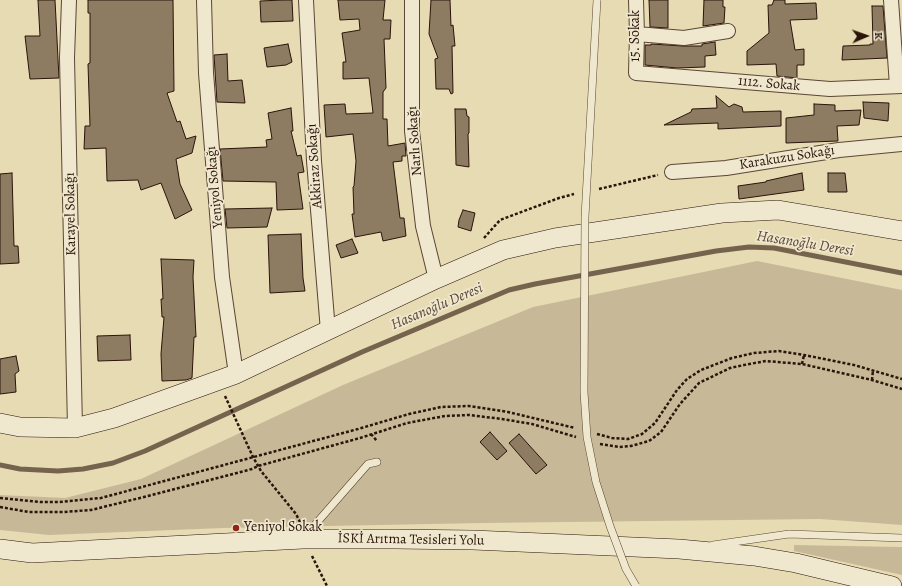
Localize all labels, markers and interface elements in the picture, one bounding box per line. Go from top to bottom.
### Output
street label: 15. Sokak [628,10,644,62]
north arrow [846,16,886,56]
text: K [871,32,886,39]
street label: 1112. Sokak [737,73,801,95]
street label: Narlı Sokağı [404,105,426,177]
street label: Akkiraz Sokağı [304,123,326,209]
street label: Karakuzu Sokağı [738,142,836,174]
street label: Yeniyol Sokağı [203,145,227,229]
street label: Karayel Sokağı [62,172,80,256]
water label: Hasanoğlu Deresi [755,227,855,261]
water label: Hasanoğlu Deresi [388,280,486,334]
place label: Yeniyol Sokak [244,520,322,536]
marker: Yeniyol Sokak [231,523,241,533]
street label: İSKİ Arıtma Tesisleri Yolu [337,530,485,550]

